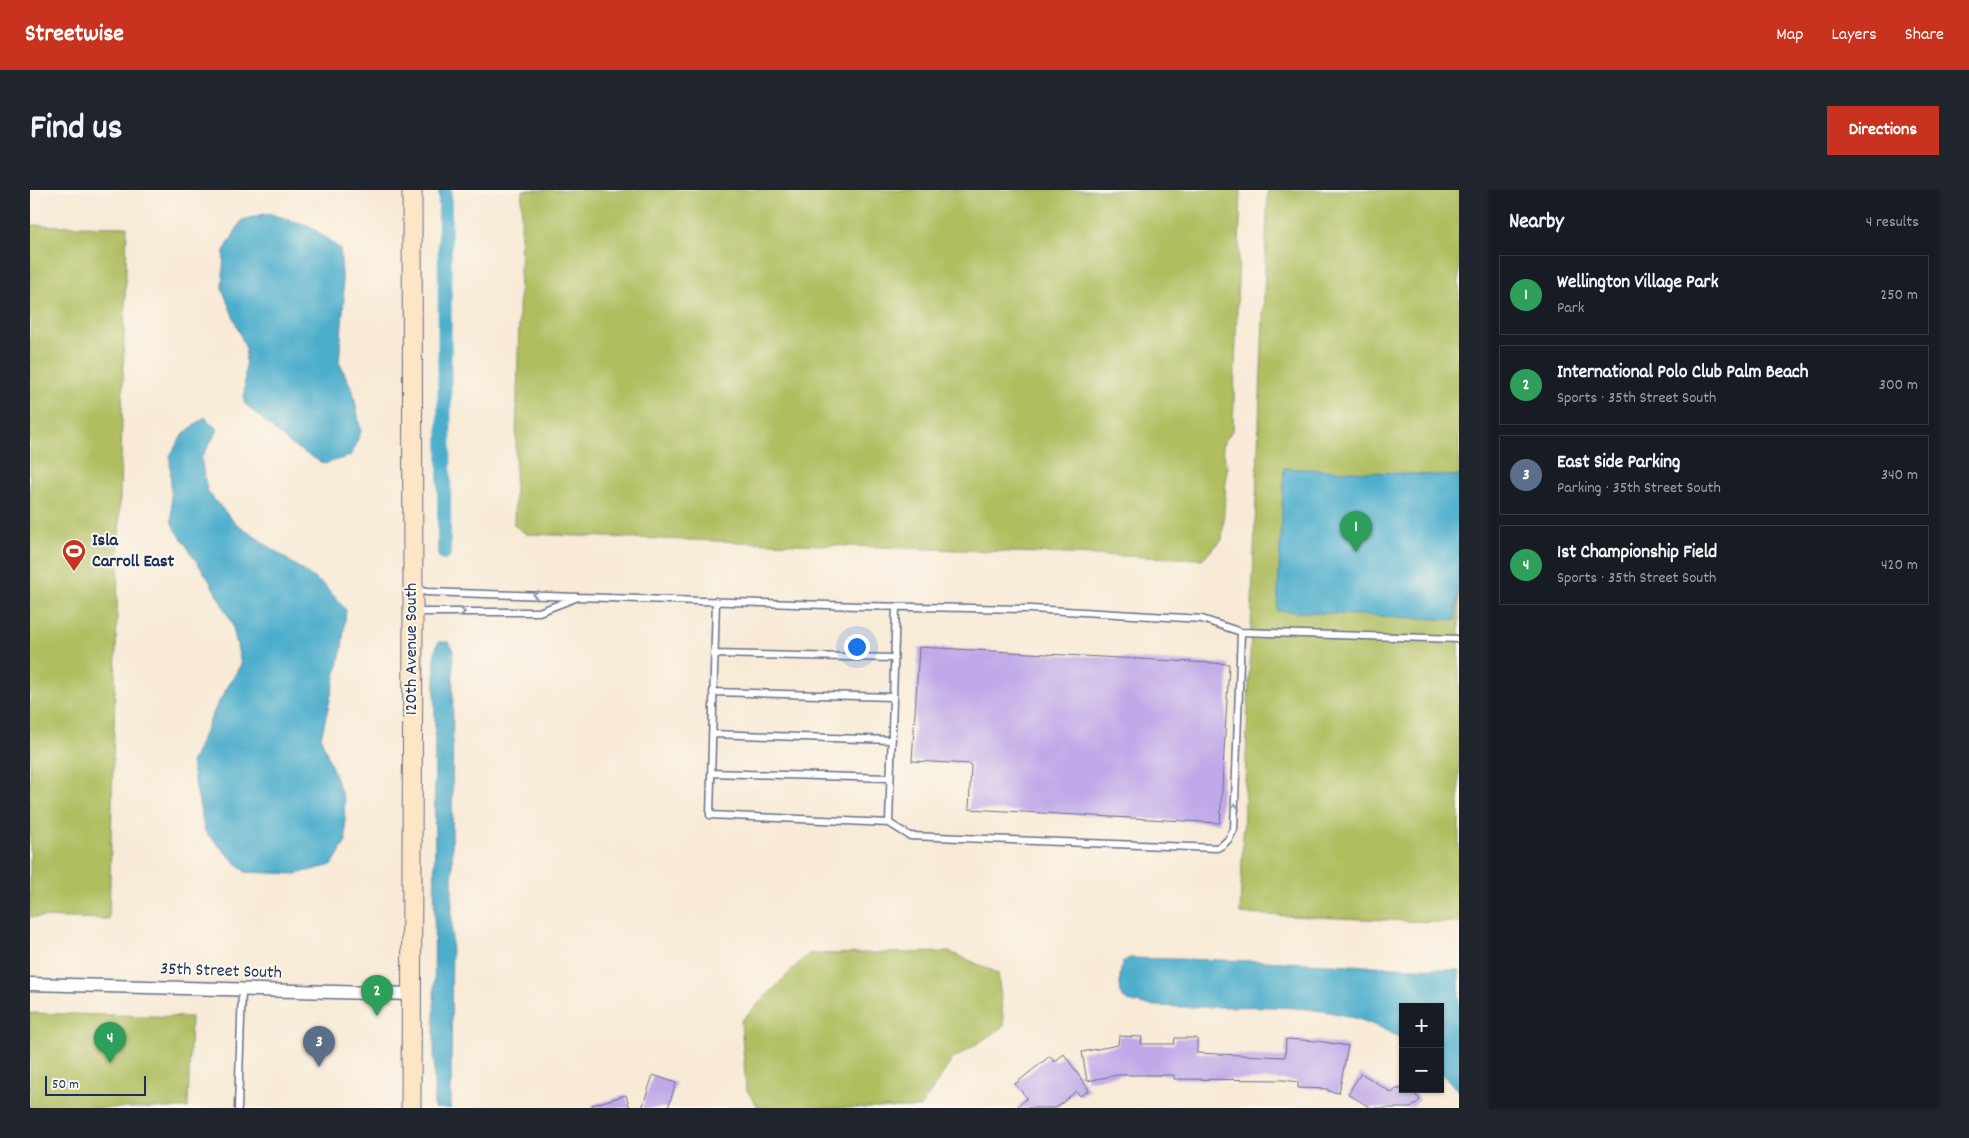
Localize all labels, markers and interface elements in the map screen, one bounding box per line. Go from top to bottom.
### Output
text: Streetwise [25,18,124,52]
text: Map [1776,23,1803,48]
text: Layers [1831,23,1877,48]
text: Share [1905,23,1944,48]
text: Find us [30,105,122,155]
button: Directions [1827,106,1939,155]
text: Nearby [1509,208,1564,238]
text: 4 results [1866,211,1919,234]
text: Wellington Village Park [1557,270,1718,297]
text: 1 [1524,284,1528,307]
text: 250 m [1880,284,1918,307]
text: Park [1557,297,1584,320]
text: International Polo Club Palm Beach [1557,360,1808,387]
text: 2 [1523,374,1530,397]
text: 300 m [1879,374,1918,397]
text: Sports · 35th Street South [1557,387,1716,410]
text: East Side Parking [1557,450,1680,477]
text: 3 [1522,464,1530,487]
text: 340 m [1881,464,1918,487]
text: Parking · 35th Street South [1557,477,1721,500]
pin: 1 [1340,511,1372,552]
place label: Isla Carroll East [92,529,175,575]
sports icon: Isla Carroll East [61,538,87,572]
text: 1st Championship Field [1557,540,1717,567]
text: 4 [1523,554,1529,577]
text: 420 m [1881,554,1918,577]
text: Sports · 35th Street South [1557,567,1716,590]
street label: 120th Avenue South [400,583,425,715]
one-way arrow [531,590,539,601]
one-way arrow [458,607,466,617]
your location [844,634,870,660]
one-way arrow [1230,802,1240,810]
street label: 35th Street South [160,957,282,987]
pin: 2 [361,975,393,1016]
map controls [1399,1003,1444,1093]
button: + [1399,1003,1444,1048]
pin: 4 [94,1022,126,1063]
pin: 3 [303,1026,335,1067]
button: − [1399,1048,1444,1093]
scale bar [45,1073,146,1096]
text: 50 m [52,1075,79,1095]

